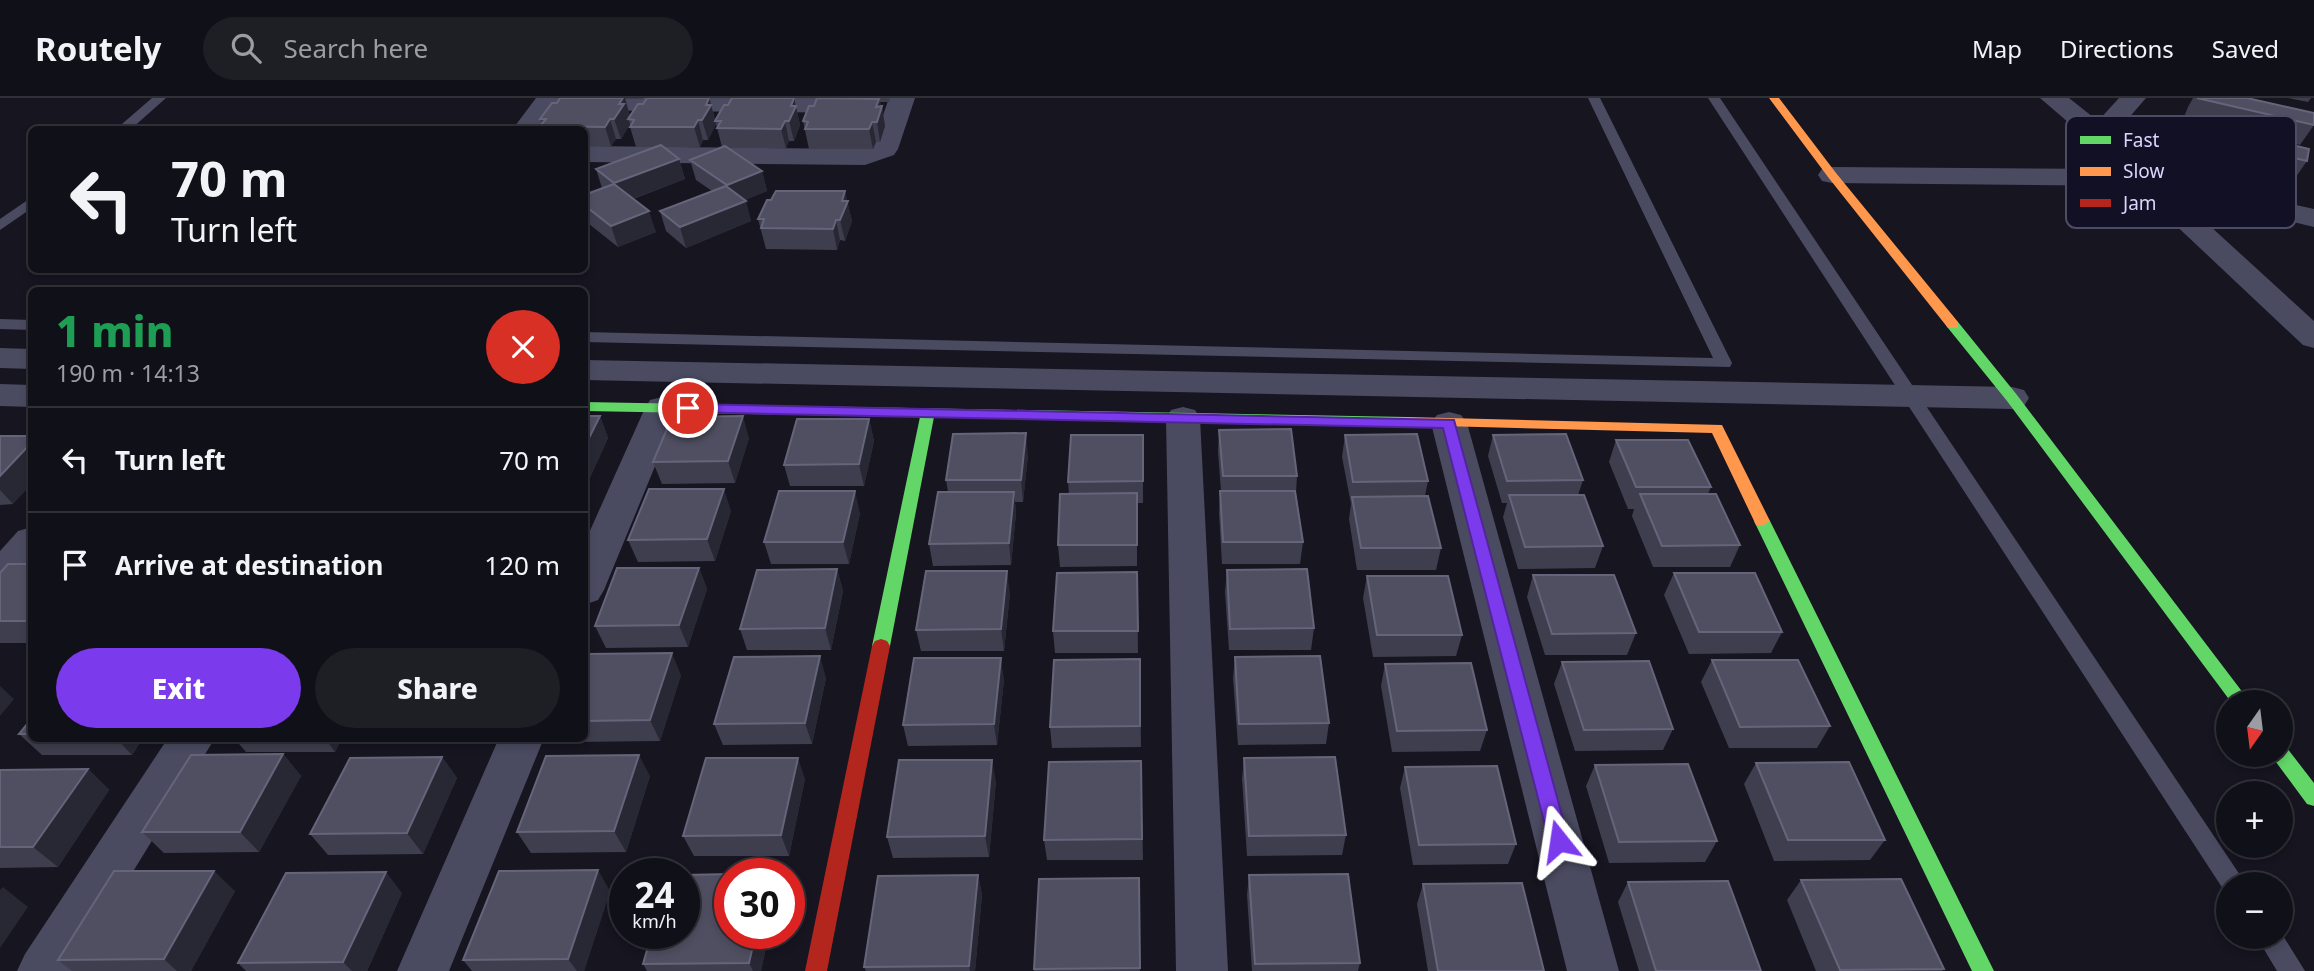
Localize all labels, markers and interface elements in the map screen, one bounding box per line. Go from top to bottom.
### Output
search box [203,17,693,80]
text: Routely [35,26,161,71]
icon: search [227,29,265,67]
text: Search here [283,30,428,66]
text: Map [1972,32,2022,65]
text: Directions [2060,32,2174,65]
text: Saved [2212,32,2279,65]
legend [2066,116,2296,228]
text: Fast [2123,127,2160,153]
text: 70 m [171,145,288,211]
icon: left [56,154,147,245]
text: Slow [2123,158,2164,184]
text: Jam [2121,190,2157,216]
text: Turn left [171,208,297,251]
text: 1 min [56,302,173,359]
button: close [486,310,560,384]
text: 190 m · 14:13 [56,357,200,389]
pin [658,378,718,438]
icon: arrive [669,389,707,427]
icon: left [56,441,94,479]
text: Turn left [115,442,226,478]
text: 70 m [499,442,560,478]
icon: arrive [56,546,94,584]
text: Arrive at destination [115,547,384,583]
text: 120 m [484,547,560,583]
button: Exit [56,648,301,728]
button: Share [315,648,560,728]
north arrow [2216,690,2292,766]
map controls [2216,690,2293,949]
button: + [2216,781,2293,858]
position arrow [1522,804,1596,878]
speed limit sign: 30 [714,858,805,949]
text: 24 [634,871,675,918]
button: − [2216,872,2293,949]
text: km/h [632,909,677,933]

